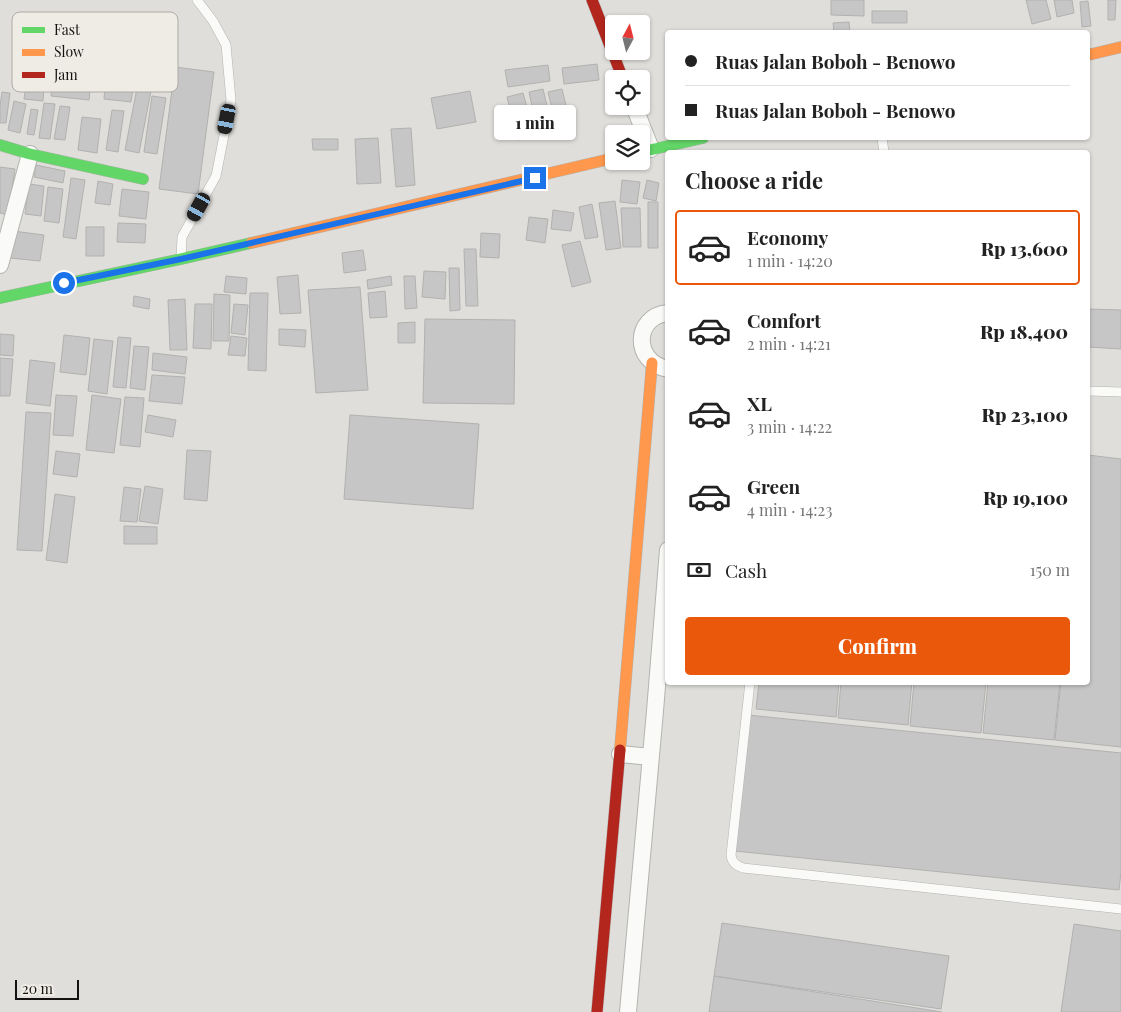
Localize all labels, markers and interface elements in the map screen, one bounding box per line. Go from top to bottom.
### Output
legend [12,12,178,92]
north arrow [605,15,650,60]
map controls [605,15,650,170]
text: Fast [54,20,81,39]
text: Slow [54,42,84,61]
text: Ruas Jalan Boboh - Benowo [715,48,955,74]
text: Jam [53,65,78,84]
button: locate [605,70,650,115]
text: Ruas Jalan Boboh - Benowo [715,97,955,123]
car [216,103,237,135]
callout: 1 min [494,106,576,140]
text: 1 min [515,112,555,133]
button: layers [605,125,650,170]
text: Choose a ride [685,165,823,195]
route end [524,167,546,189]
car [185,190,212,224]
text: Economy [747,224,828,250]
icon: car [687,225,732,270]
text: Rp 13,600 [981,235,1068,261]
text: 1 min · 14:20 [747,250,833,271]
route start [53,272,75,294]
text: Comfort [747,307,821,333]
icon: car [687,308,732,353]
text: Rp 18,400 [980,318,1068,344]
text: 2 min · 14:21 [747,333,831,354]
text: XL [747,390,772,416]
icon: car [687,391,732,436]
text: Rp 23,100 [982,401,1068,427]
text: 3 min · 14:22 [747,416,832,437]
text: Green [747,473,800,499]
icon: car [687,474,732,519]
text: Rp 19,100 [983,484,1068,510]
text: 4 min · 14:23 [747,499,833,520]
icon: cash [685,556,713,584]
text: Cash [725,557,767,583]
text: 150 m [1030,559,1070,580]
button: Confirm [685,617,1070,675]
scale bar [15,977,79,1000]
text: 20 m [22,979,53,998]

